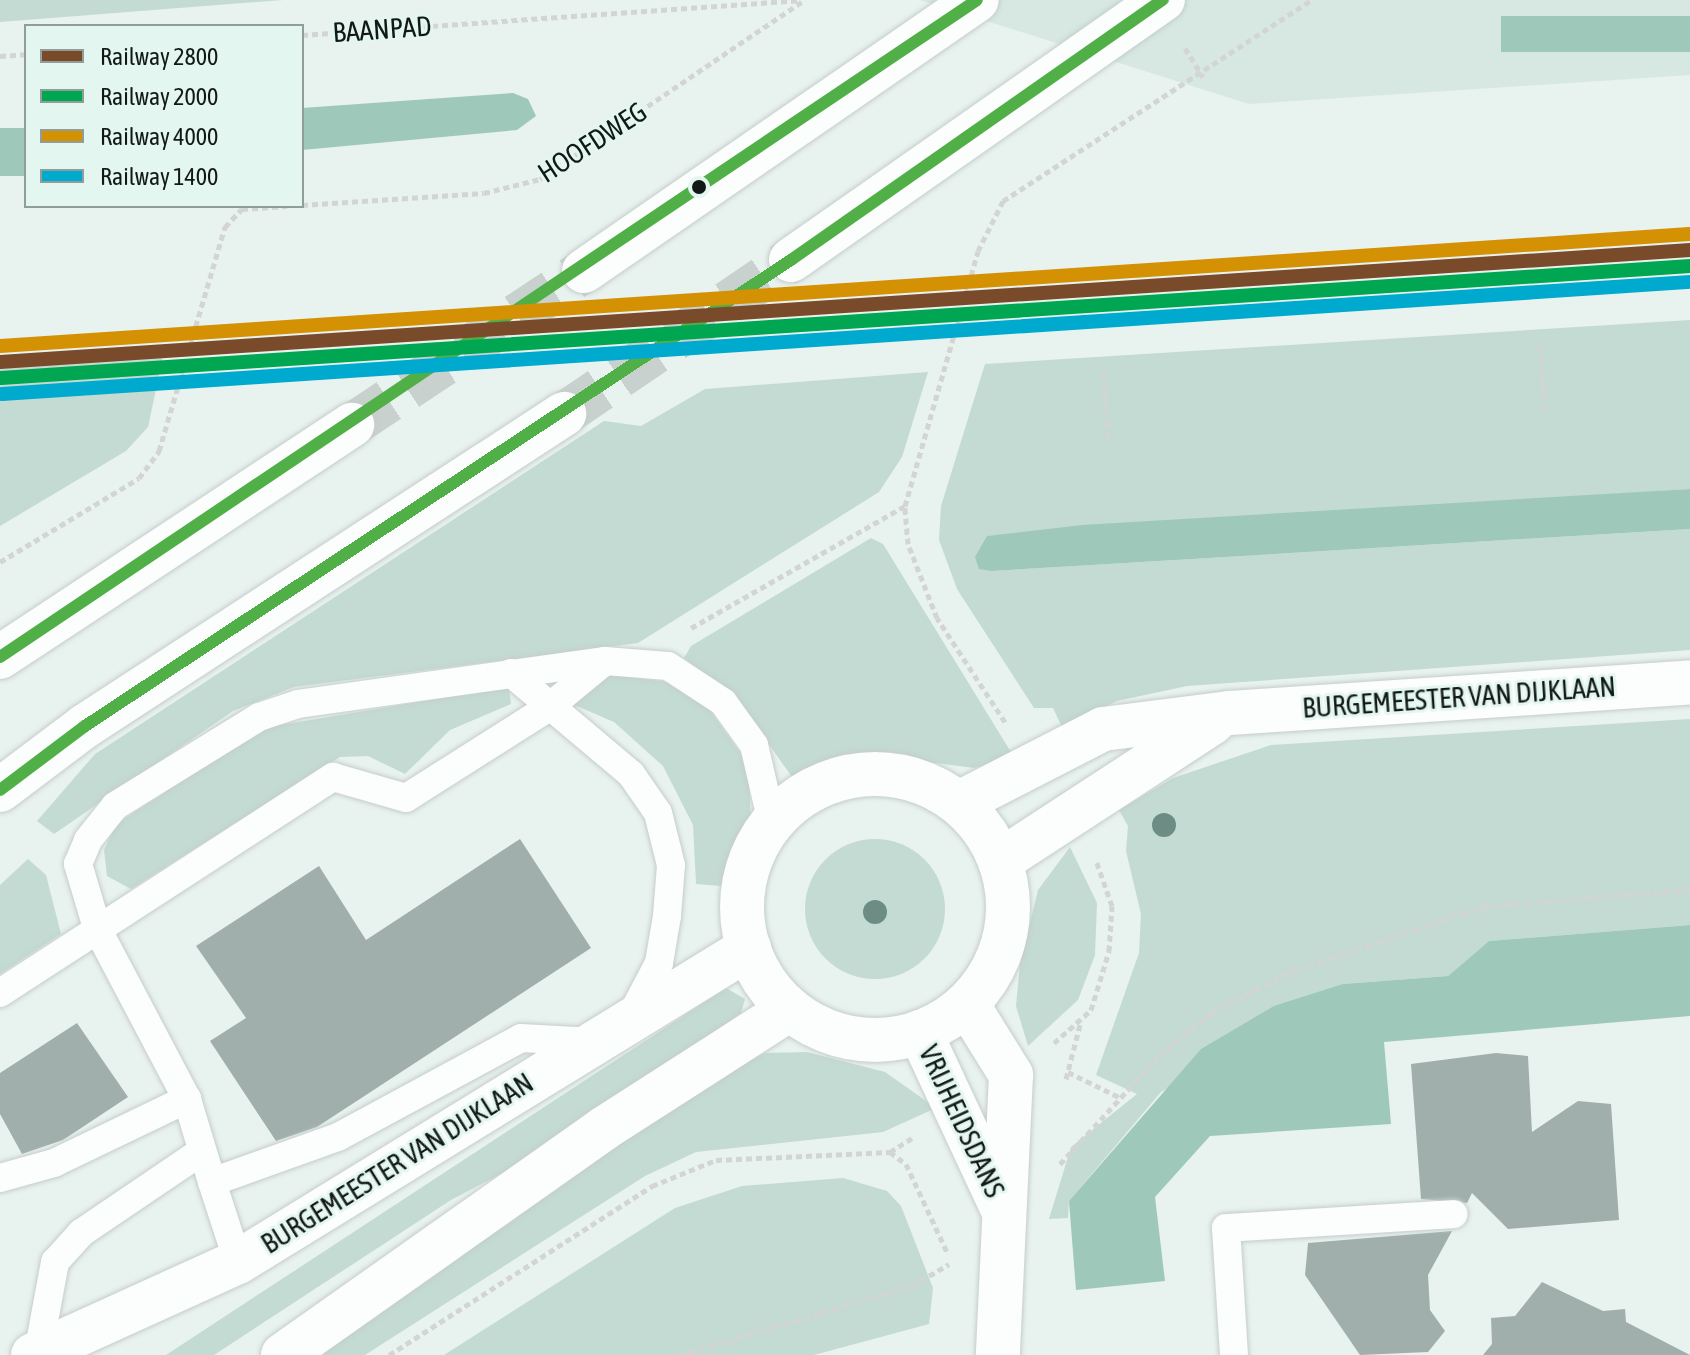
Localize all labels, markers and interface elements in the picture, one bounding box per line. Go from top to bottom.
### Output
street label: BAANPAD [331,9,433,49]
legend [24,24,304,208]
text: Railway 2800 [100,43,218,70]
text: Railway 2000 [100,83,218,110]
street label: HOOFDWEG [531,94,653,190]
text: Railway 4000 [100,123,218,150]
text: Railway 1400 [100,163,218,190]
unlabelled marker [691,179,707,195]
street label: BURGEMEESTER VAN DIJKLAAN [1301,669,1617,725]
street label: VRIJHEIDSDANS [912,1039,1012,1203]
street label: BURGEMEESTER VAN DIJKLAAN [255,1065,539,1261]

